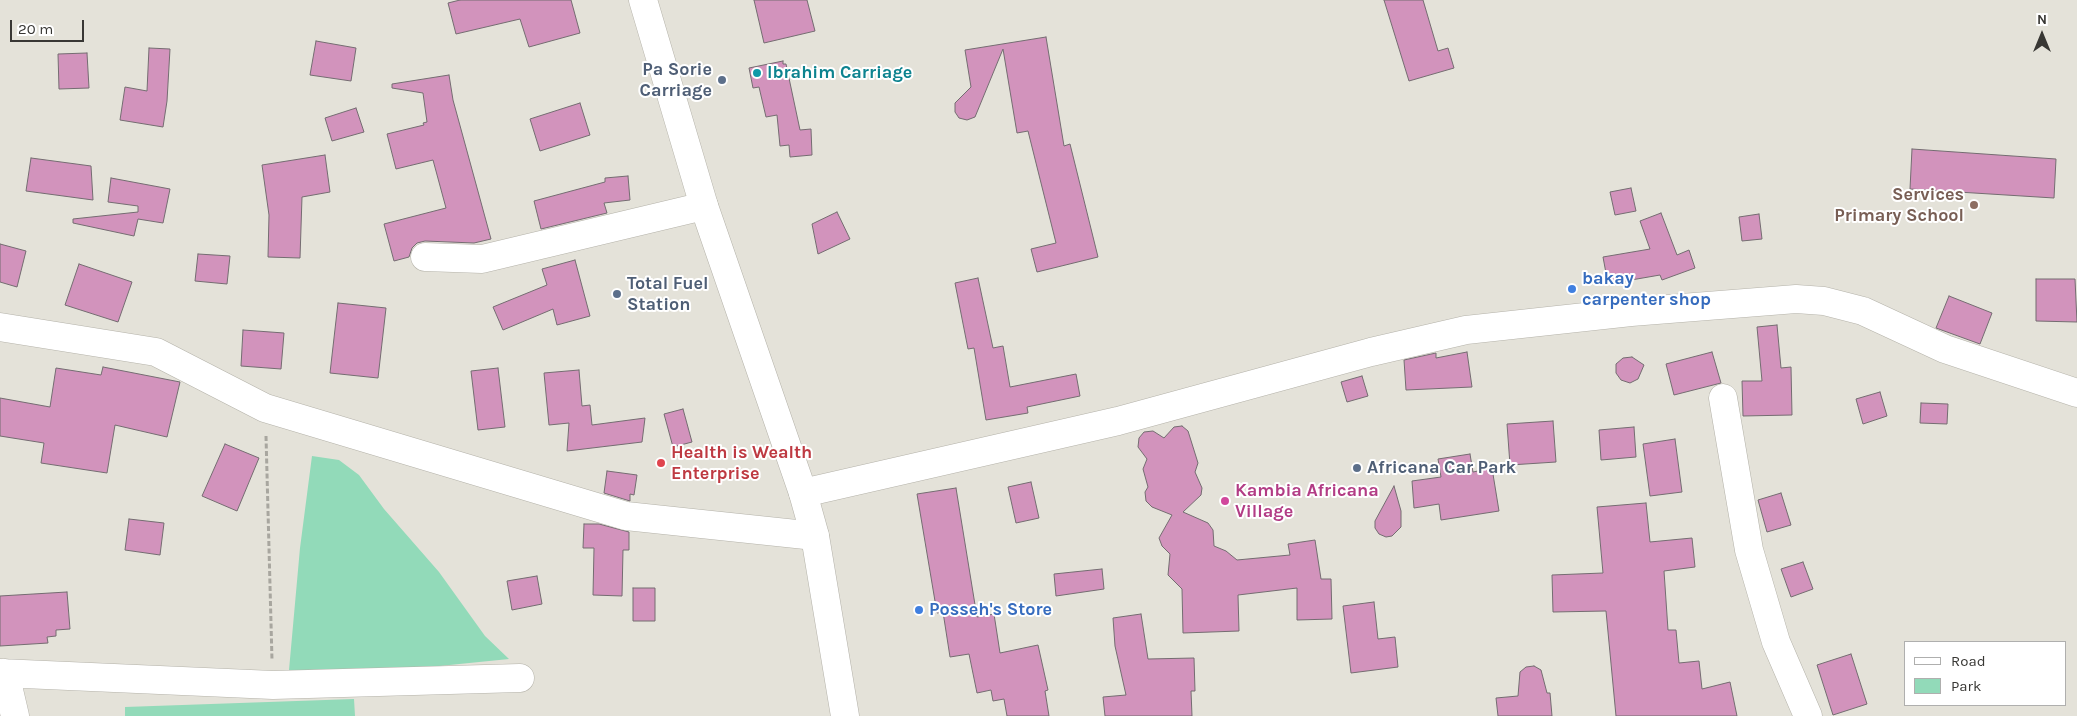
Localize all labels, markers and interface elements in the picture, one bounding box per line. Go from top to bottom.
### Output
scale bar [12,10,86,42]
north arrow [2017,10,2067,60]
text: N [2037,11,2047,28]
text: 20 m [18,20,53,38]
place label: Pa Sorie Carriage [639,59,712,102]
place label: Ibrahim Carriage [767,62,912,84]
marker: Ibrahim Carriage [751,67,763,79]
marker: Pa Sorie Carriage [716,74,728,86]
place label: Services Primary School [1834,184,1964,226]
marker: Services Primary School [1968,199,1980,211]
place label: bakay carpenter shop [1582,268,1711,310]
place label: Total Fuel Station [627,273,708,316]
marker: bakay carpenter shop [1566,283,1578,295]
marker: Total Fuel Station [611,288,623,300]
place label: Health is Wealth Enterprise [671,442,812,484]
marker: Health is Wealth Enterprise [655,457,667,469]
place label: Africana Car Park [1367,457,1516,479]
marker: Africana Car Park [1351,462,1363,474]
place label: Kambia Africana Village [1235,480,1379,522]
marker: Kambia Africana Village [1219,495,1231,507]
place label: Posseh's Store [929,599,1052,621]
marker: Posseh's Store [913,604,925,616]
legend [1904,641,2067,706]
text: Road [1951,652,1986,670]
text: Park [1951,677,1981,695]

